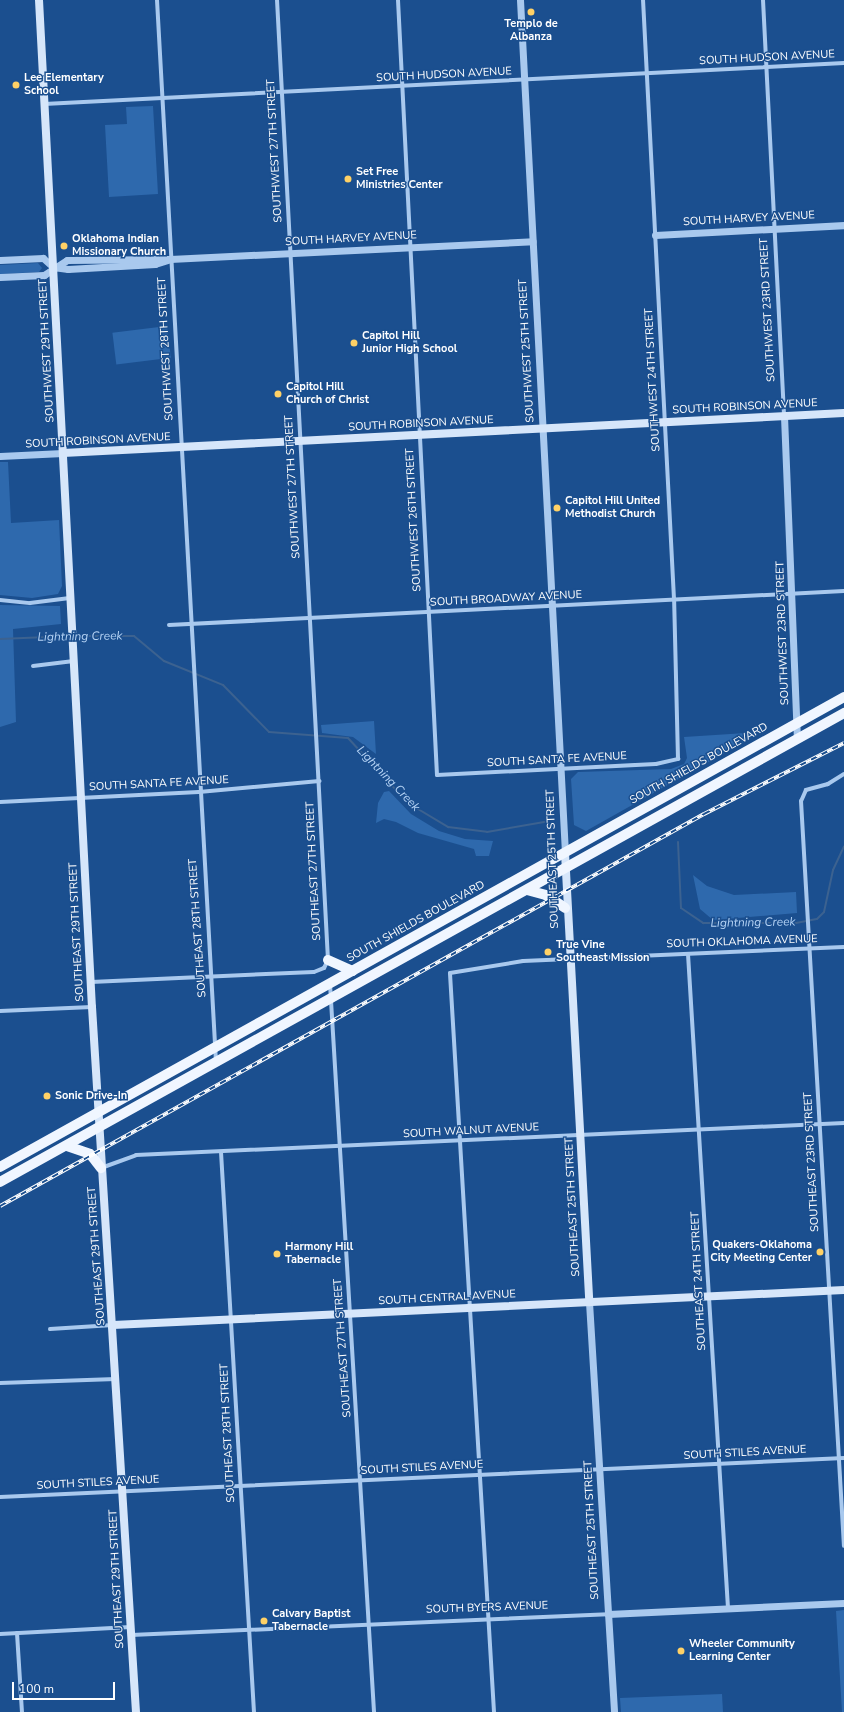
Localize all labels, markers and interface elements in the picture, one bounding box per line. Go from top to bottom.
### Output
marker: Templo de Albanza [526,7,536,17]
place label: Templo de Albanza [504,18,558,44]
street label: SOUTH HUDSON AVENUE [699,48,835,68]
street label: SOUTH HUDSON AVENUE [376,65,512,85]
place label: Lee Elementary School [24,72,104,98]
street label: SOUTHWEST 27TH STREET [265,79,285,223]
marker: Lee Elementary School [11,80,21,90]
place label: Set Free Ministries Center [356,166,442,192]
marker: Set Free Ministries Center [343,174,353,184]
street label: SOUTH HARVEY AVENUE [683,209,815,229]
street label: SOUTH HARVEY AVENUE [285,229,417,249]
place label: Oklahoma Indian Missionary Church [72,233,166,259]
street label: SOUTHWEST 23RD STREET [758,238,778,382]
marker: Oklahoma Indian Missionary Church [59,241,69,251]
street label: SOUTHWEST 28TH STREET [156,277,176,421]
street label: SOUTHWEST 29TH STREET [37,279,57,423]
street label: SOUTHWEST 25TH STREET [517,279,537,423]
street label: SOUTHWEST 24TH STREET [643,308,663,452]
place label: Capitol Hill Junior High School [362,330,457,356]
marker: Capitol Hill Junior High School [349,338,359,348]
place label: Capitol Hill Church of Christ [286,381,369,407]
marker: Capitol Hill Church of Christ [273,389,283,399]
street label: SOUTH ROBINSON AVENUE [672,397,818,417]
street label: SOUTH ROBINSON AVENUE [348,414,494,434]
street label: SOUTHWEST 27TH STREET [283,415,303,559]
street label: SOUTH ROBINSON AVENUE [25,431,171,451]
street label: SOUTHWEST 26TH STREET [404,448,424,592]
place label: Capitol Hill United Methodist Church [565,495,660,521]
marker: Capitol Hill United Methodist Church [552,503,562,513]
street label: SOUTHWEST 23RD STREET [774,561,792,705]
street label: SOUTH BROADWAY AVENUE [430,588,582,610]
water label: Lightning Creek [37,629,123,645]
street label: SOUTH SHIELDS BOULEVARD [628,720,770,808]
water label: Lightning Creek [353,743,423,815]
street label: SOUTH SANTA FE AVENUE [487,750,627,770]
street label: SOUTH SANTA FE AVENUE [89,774,229,794]
street label: SOUTHEAST 25TH STREET [544,789,562,929]
street label: SOUTHEAST 27TH STREET [304,801,324,941]
street label: SOUTHEAST 28TH STREET [187,858,209,998]
street label: SOUTHEAST 29TH STREET [67,862,87,1002]
street label: SOUTH SHIELDS BOULEVARD [345,878,487,966]
water label: Lightning Creek [710,915,796,931]
street label: SOUTH OKLAHOMA AVENUE [666,933,818,951]
place label: True Vine Southeast Mission [556,939,649,965]
marker: True Vine Southeast Mission [543,947,553,957]
place label: Sonic Drive-In [55,1089,127,1103]
marker: Sonic Drive-In [42,1091,52,1101]
street label: SOUTHEAST 23RD STREET [802,1092,822,1232]
street label: SOUTH WALNUT AVENUE [403,1121,539,1141]
street label: SOUTHEAST 25TH STREET [563,1137,583,1277]
street label: SOUTHEAST 29TH STREET [86,1186,108,1326]
street label: SOUTHEAST 24TH STREET [689,1211,709,1351]
place label: Quakers-Oklahoma City Meeting Center [710,1239,812,1265]
place label: Harmony Hill Tabernacle [285,1241,353,1267]
marker: Quakers-Oklahoma City Meeting Center [815,1247,825,1257]
marker: Harmony Hill Tabernacle [272,1249,282,1259]
street label: SOUTHEAST 27TH STREET [332,1278,354,1418]
street label: SOUTH CENTRAL AVENUE [378,1288,516,1308]
street label: SOUTHEAST 28TH STREET [218,1363,238,1503]
street label: SOUTH STILES AVENUE [683,1443,807,1463]
street label: SOUTH STILES AVENUE [360,1458,484,1478]
street label: SOUTHEAST 25TH STREET [582,1460,602,1600]
street label: SOUTH STILES AVENUE [36,1473,160,1493]
street label: SOUTHEAST 29TH STREET [107,1509,127,1649]
street label: SOUTH BYERS AVENUE [426,1599,548,1617]
place label: Calvary Baptist Tabernacle [272,1608,350,1634]
marker: Calvary Baptist Tabernacle [259,1616,269,1626]
place label: Wheeler Community Learning Center [689,1638,795,1664]
marker: Wheeler Community Learning Center [676,1646,686,1656]
scale bar [14,1674,117,1700]
text: 100 m [19,1681,54,1697]

